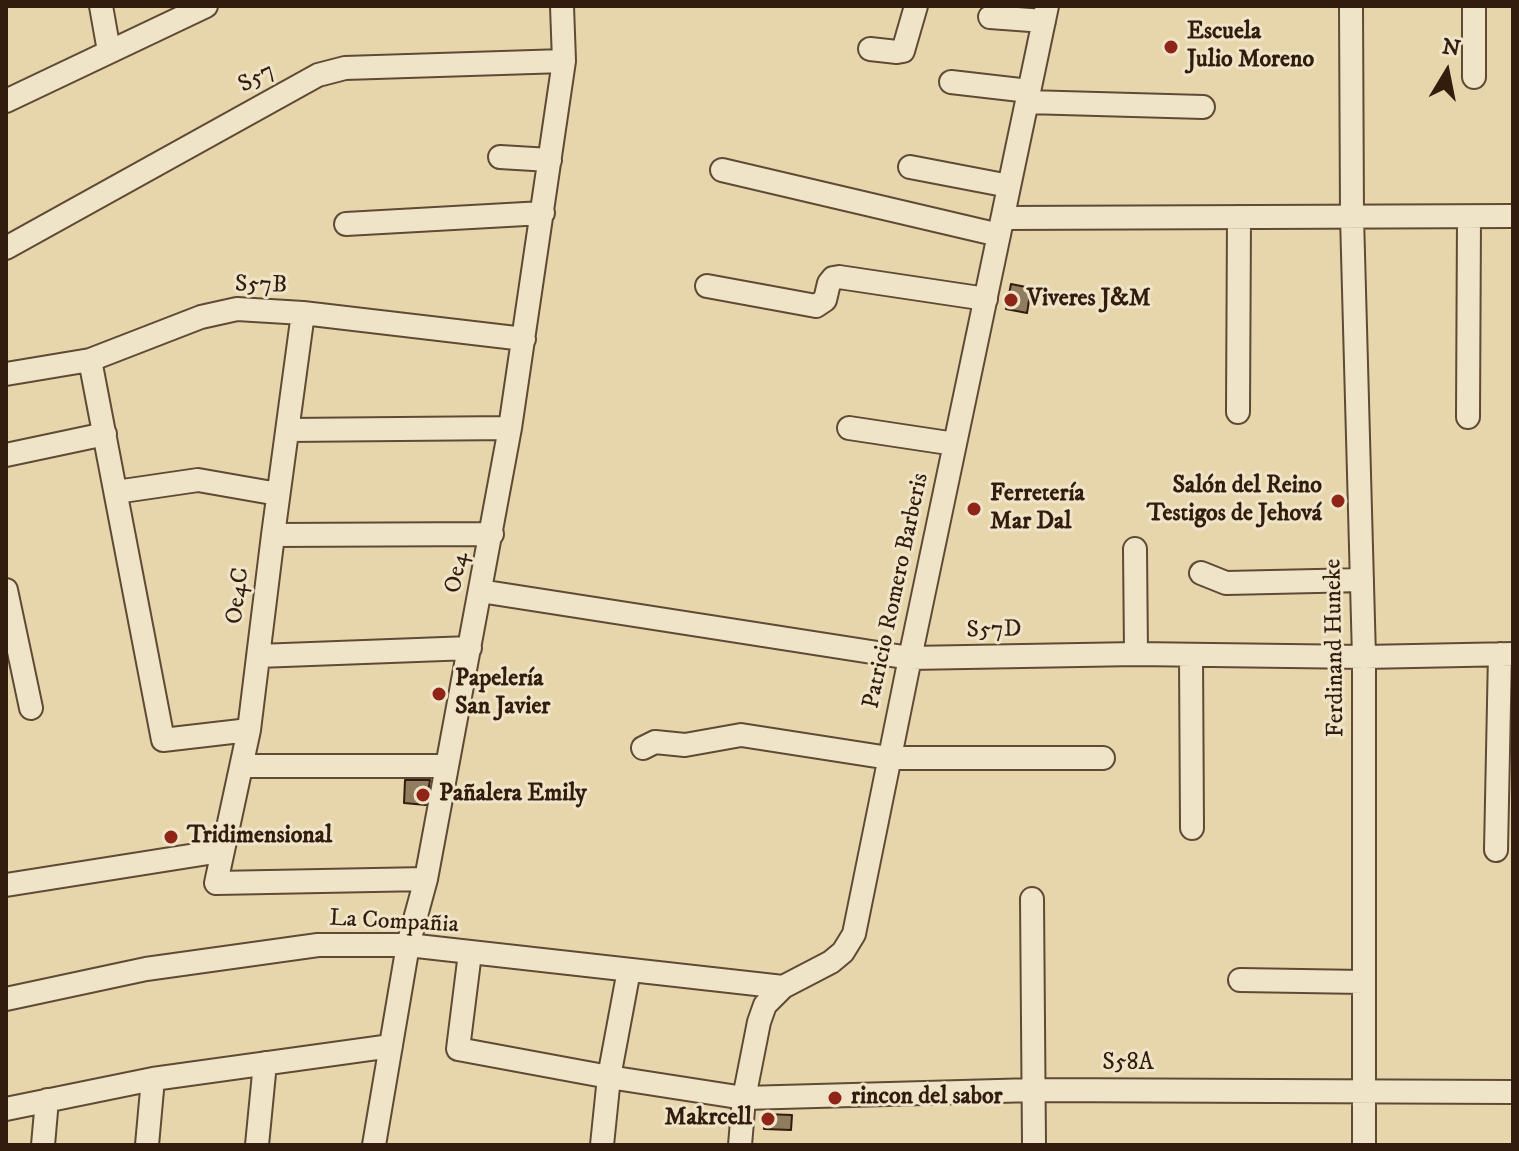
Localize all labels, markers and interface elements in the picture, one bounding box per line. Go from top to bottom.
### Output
place label: Escuela Julio Moreno [1187,19,1314,75]
north arrow [1407,32,1487,112]
text: N [1440,33,1462,63]
marker: Escuela Julio Moreno [1162,38,1180,56]
street label: S57 [234,57,280,101]
street label: S57B [235,271,287,301]
place label: Viveres J&M [1027,286,1151,314]
marker: Viveres J&M [1002,291,1020,309]
street label: Patricio Romero Barberis [858,471,936,711]
place label: Salón del Reino Testigos de Jehová [1147,473,1322,529]
place label: Ferretería Mar Dal [990,481,1085,537]
marker: Salón del Reino Testigos de Jehová [1329,492,1347,510]
marker: Ferretería Mar Dal [965,500,983,518]
street label: Oe4 [440,550,476,596]
street label: Ferdinand Huneke [1320,558,1352,738]
street label: Oe4C [221,566,257,626]
street label: S57D [966,616,1022,646]
place label: Papelería San Javier [455,666,550,722]
marker: Papelería San Javier [430,685,448,703]
place label: Pañalera Emily [439,781,587,809]
marker: Pañalera Emily [414,786,432,804]
place label: Tridimensional [187,823,332,851]
marker: Tridimensional [162,828,180,846]
street label: La Compañia [329,905,459,941]
street label: S58A [1102,1050,1154,1078]
place label: rincon del sabor [851,1084,1002,1112]
marker: rincon del sabor [826,1089,844,1107]
place label: Makrcell [664,1105,752,1133]
marker: Makrcell [759,1110,777,1128]

